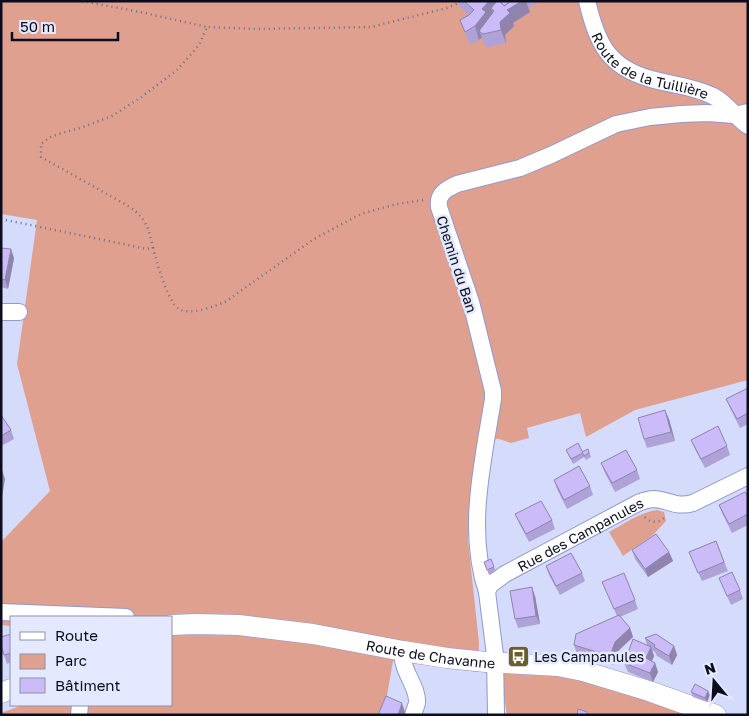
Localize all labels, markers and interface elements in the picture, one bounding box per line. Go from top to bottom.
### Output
scale bar [12,10,119,42]
text: 50 m [20,17,55,35]
street label: Route de la Tuillière [589,29,711,102]
street label: Chemin du Ban [433,213,481,315]
street label: Rue des Campanules [514,493,646,574]
legend [10,616,172,706]
text: Route [55,626,98,644]
street label: Route de Chavanne [365,636,496,671]
bus stop icon: Les Campanules [506,644,530,668]
place label: Les Campanules [534,648,644,665]
text: Parc [55,651,87,669]
north arrow [689,656,739,706]
text: N [702,658,718,678]
text: Bâtiment [55,676,120,694]

